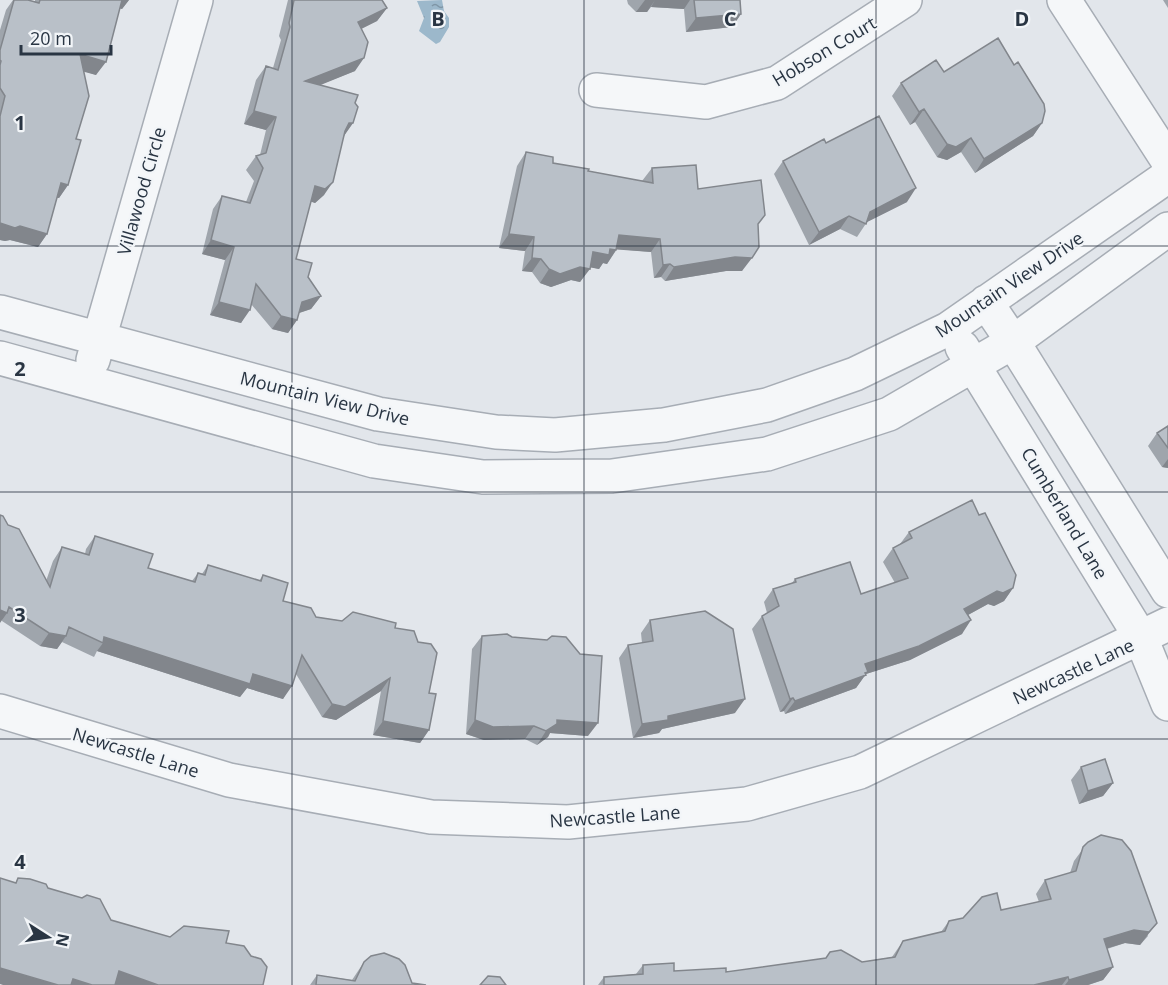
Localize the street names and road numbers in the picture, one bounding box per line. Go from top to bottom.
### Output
street label: Hobson Court [768,11,880,91]
street label: Villawood Circle [111,124,171,258]
street label: Mountain View Drive [930,225,1088,343]
street label: Mountain View Drive [238,365,412,431]
street label: Cumberland Lane [1016,443,1114,583]
street label: Newcastle Lane [1009,632,1137,710]
street label: Newcastle Lane [70,721,202,783]
street label: Newcastle Lane [549,799,681,833]

